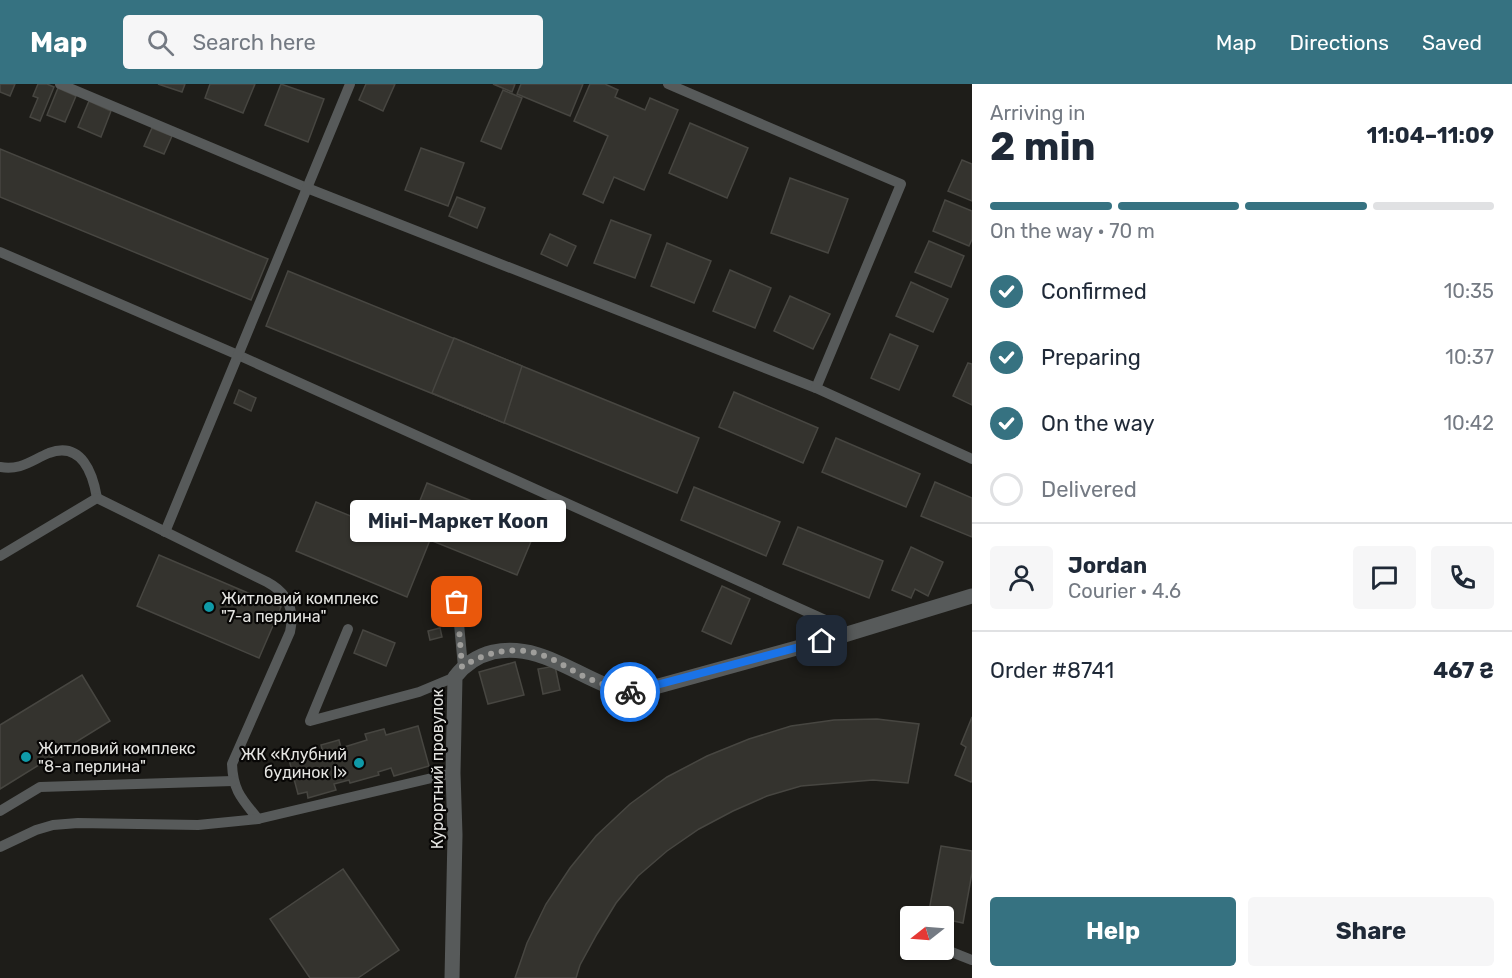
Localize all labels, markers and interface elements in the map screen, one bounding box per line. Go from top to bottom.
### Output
search box [123,15,543,69]
text: Map [30,26,87,59]
icon: search [144,26,177,59]
text: Search here [192,29,316,56]
text: Map [1216,30,1257,55]
text: Directions [1290,30,1389,55]
text: Saved [1422,30,1482,55]
text: Arriving in [990,101,1085,125]
text: 11:04–11:09 [1366,122,1494,149]
text: 2 min [990,124,1096,170]
text: On the way · 70 m [990,219,1155,243]
icon: check [990,275,1023,308]
text: Confirmed [1041,278,1147,305]
text: 10:35 [1444,279,1494,303]
icon: check [990,341,1023,374]
text: Preparing [1041,344,1141,371]
text: 10:37 [1445,345,1494,369]
icon: check [990,407,1023,440]
text: On the way [1041,410,1155,437]
text: 10:42 [1443,411,1494,435]
text: Delivered [1041,476,1137,503]
callout: Міні-Маркет Кооп [349,500,565,542]
text: Міні-Маркет Кооп [368,509,548,533]
button: person [990,546,1053,609]
button: chat [1353,546,1416,609]
button: phone [1431,546,1494,609]
text: Jordan [1068,552,1147,579]
pin [431,576,482,627]
text: Courier · 4.6 [1068,579,1181,603]
icon: bag [440,585,473,618]
place label: Житловий комплекс "7-а перлина" [221,589,379,626]
marker: Житловий комплекс "7-а перлина" [202,600,216,614]
pin [796,615,847,666]
icon: home [805,624,838,657]
text: Order #8741 [990,657,1114,684]
text: 467 ₴ [1433,657,1494,684]
courier [600,662,660,722]
icon: bike [614,676,647,709]
street label: Курортний провулок [428,688,447,849]
place label: Житловий комплекс "8-а перлина" [38,739,196,776]
place label: ЖК «Клубний будинок I» [240,745,347,782]
marker: Житловий комплекс "8-а перлина" [19,750,33,764]
marker: ЖК «Клубний будинок I» [352,756,366,770]
button: Help [990,897,1236,966]
button: Share [1248,897,1494,966]
north arrow [900,906,954,960]
map controls [900,906,954,960]

